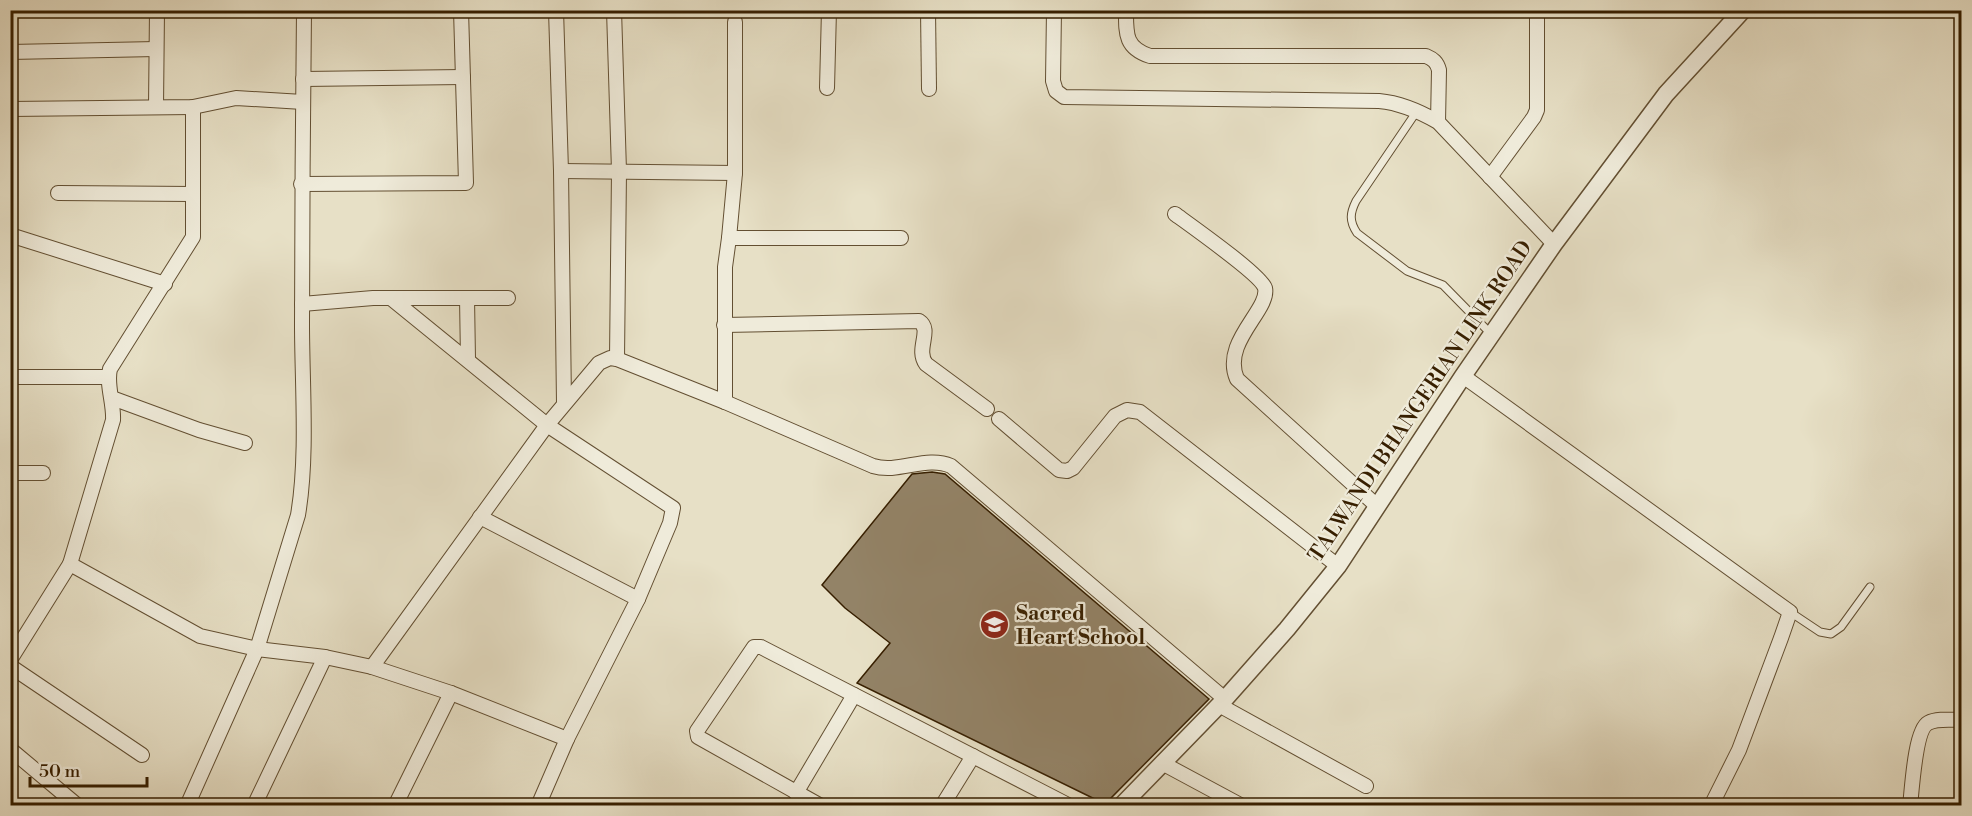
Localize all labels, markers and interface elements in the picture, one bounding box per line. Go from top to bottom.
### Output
street label: TALWANDI BHANGERIAN LINK ROAD [1303,236,1538,567]
place label: Sacred Heart School [1016,601,1145,651]
school or university icon: Sacred Heart School [979,609,1011,641]
scale bar [30,750,147,788]
text: 50 m [39,760,81,783]

